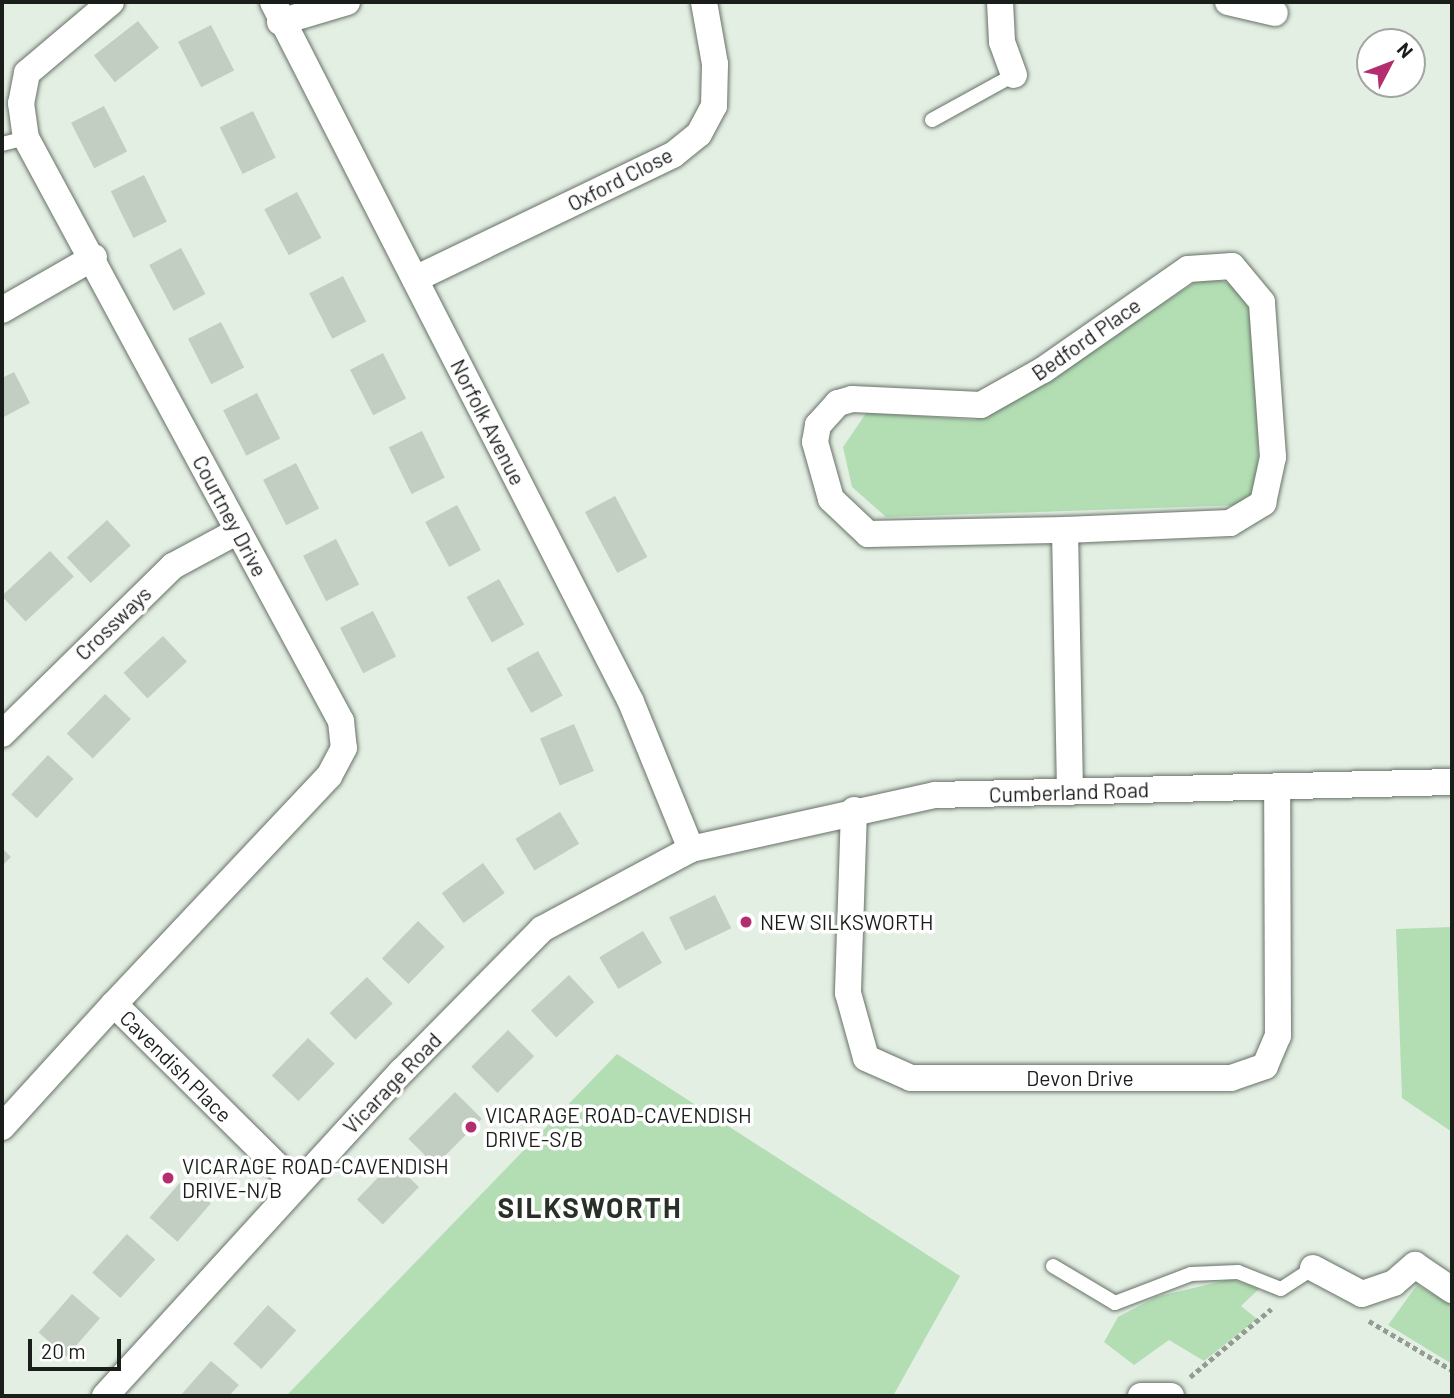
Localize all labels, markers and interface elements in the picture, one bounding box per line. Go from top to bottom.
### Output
north arrow [1356,28,1426,98]
text: N [1393,38,1418,62]
street label: Oxford Close [563,142,677,216]
street label: Bedford Place [1027,292,1145,386]
street label: Norfolk Avenue [445,355,531,489]
street label: Courtney Drive [187,451,273,581]
street label: Crossways [70,581,156,665]
street label: Cumberland Road [988,777,1150,807]
place label: NEW SILKSWORTH [760,909,933,935]
marker: NEW SILKSWORTH [738,914,754,930]
street label: Cavendish Place [115,1005,237,1127]
street label: Vicarage Road [338,1027,446,1139]
street label: Devon Drive [1026,1065,1134,1091]
place label: VICARAGE ROAD-CAVENDISH DRIVE-S/B [485,1102,752,1152]
marker: VICARAGE ROAD-CAVENDISH DRIVE-S/B [463,1119,479,1135]
place label: VICARAGE ROAD-CAVENDISH DRIVE-N/B [182,1153,449,1203]
marker: VICARAGE ROAD-CAVENDISH DRIVE-N/B [160,1170,176,1186]
district label: SILKSWORTH [499,1190,681,1224]
scale bar [32,1324,124,1368]
text: 20 m [41,1338,86,1363]

